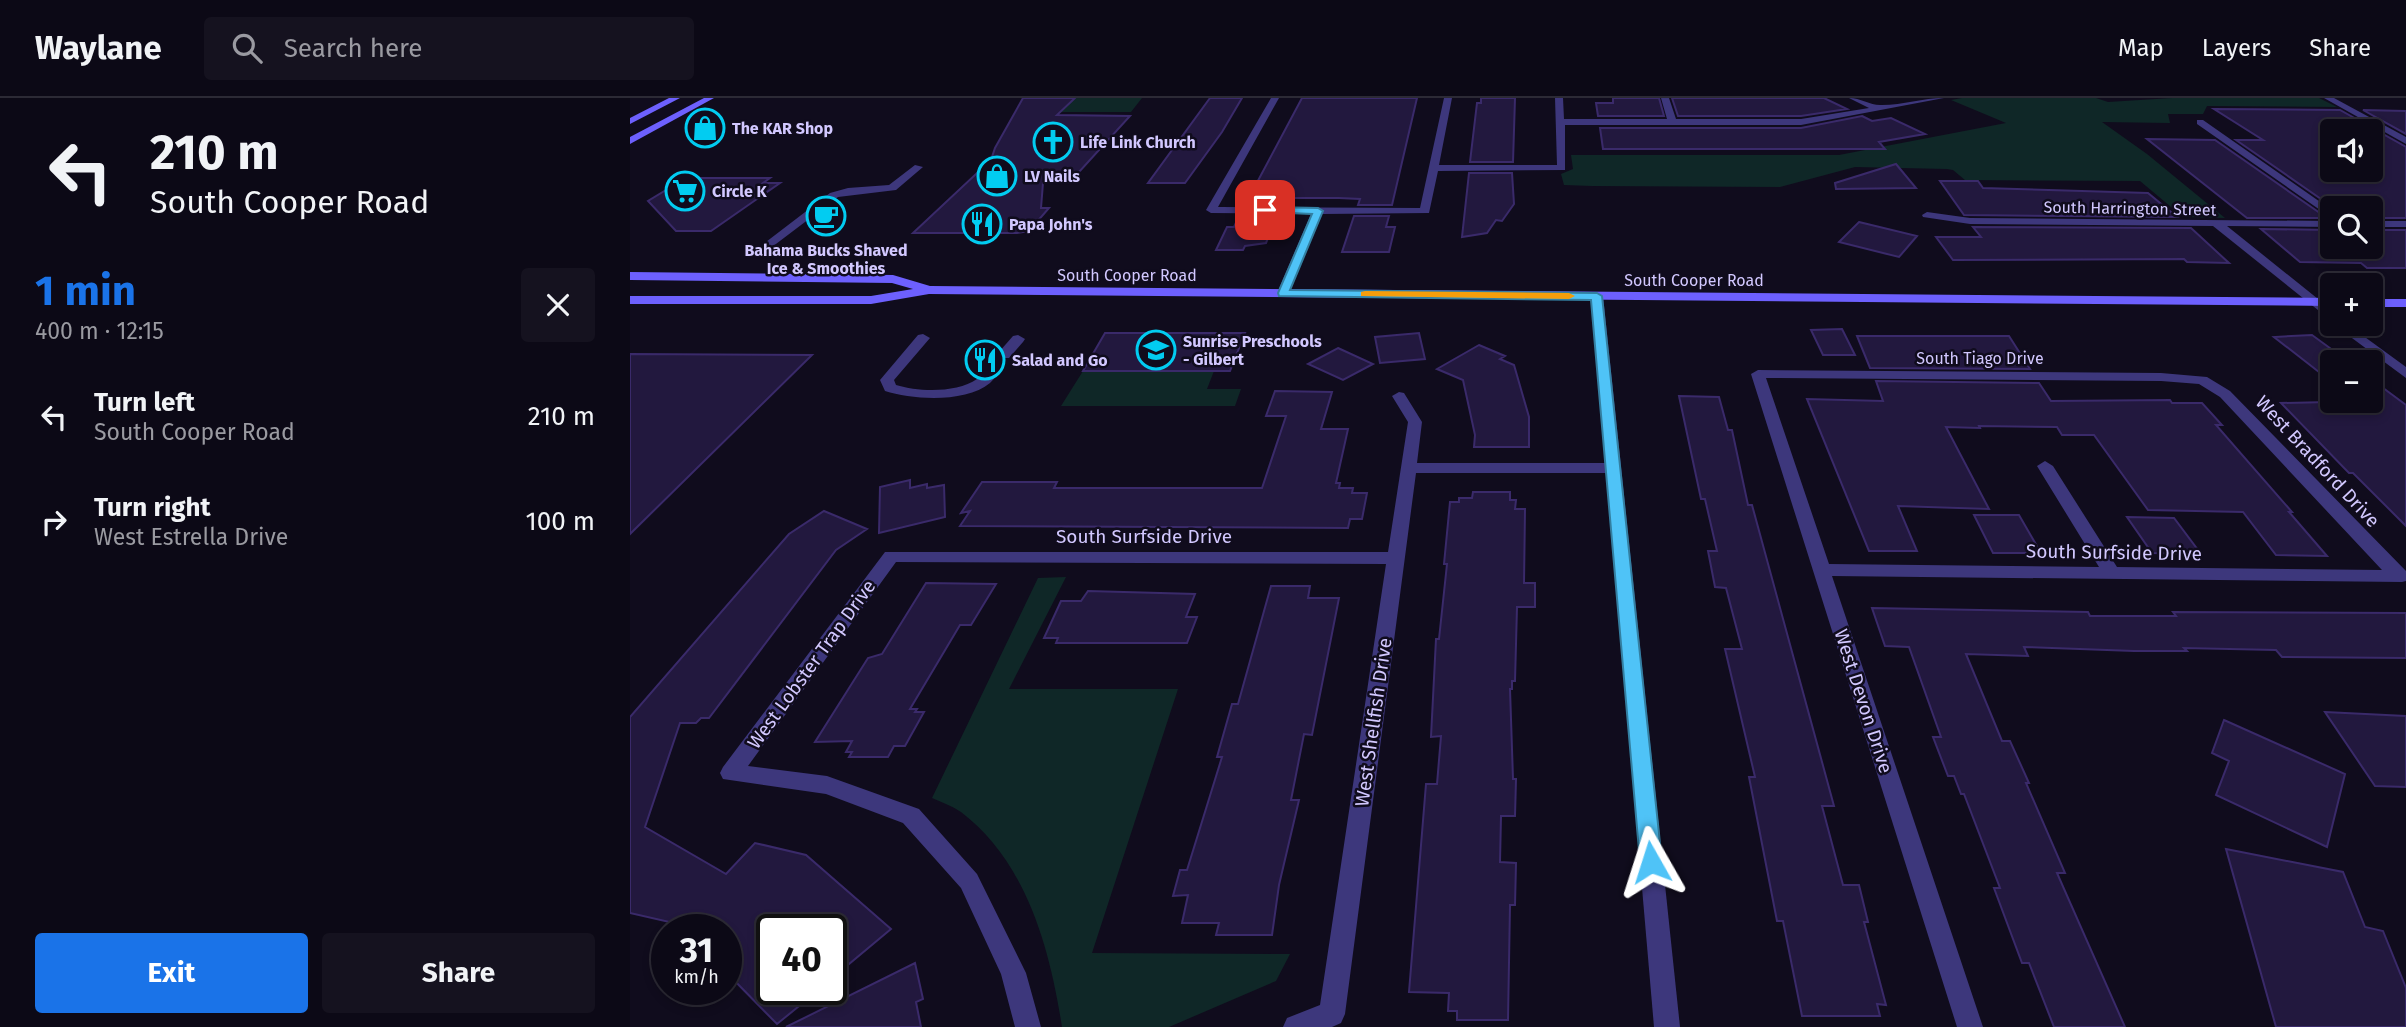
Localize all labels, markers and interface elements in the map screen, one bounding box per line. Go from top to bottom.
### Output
search box [204,17,694,80]
text: Waylane [35,28,162,68]
icon: search [228,29,266,67]
text: Search here [284,33,423,64]
text: Map [2118,34,2164,62]
text: Layers [2202,34,2271,62]
text: Share [2309,34,2371,62]
shop icon: The KAR Shop [684,107,726,149]
place label: The KAR Shop [732,119,833,138]
map controls [2320,119,2383,413]
button: sound [2320,119,2383,182]
church icon: Life Link Church [1032,121,1074,163]
text: 210 m [150,123,279,182]
icon: left [35,126,126,217]
place label: Life Link Church [1080,133,1196,152]
shop icon: LV Nails [976,155,1018,197]
place label: LV Nails [1024,167,1080,186]
supermarket icon: Circle K [664,170,706,212]
pin [1235,180,1295,240]
place label: Circle K [712,182,768,201]
text: South Cooper Road [150,183,429,221]
icon: arrive [1246,191,1284,229]
cafe icon: Bahama Bucks Shaved Ice & Smoothies [805,195,847,237]
button: search [2320,196,2383,259]
street label: South Harrington Street [2043,197,2217,220]
restaurant icon: Papa John's [961,203,1003,245]
place label: Papa John's [1009,215,1093,234]
place label: Bahama Bucks Shaved Ice & Smoothies [744,241,908,278]
text: 1 min [35,266,136,316]
street label: South Cooper Road [1057,266,1197,285]
button: close [521,268,595,342]
street label: South Cooper Road [1624,271,1764,290]
button: + [2320,273,2383,336]
text: 400 m · 12:15 [35,317,164,345]
school or university icon: Sunrise Preschools - Gilbert [1135,329,1177,371]
place label: Sunrise Preschools - Gilbert [1183,332,1322,369]
restaurant icon: Salad and Go [964,339,1006,381]
street label: South Tiago Drive [1916,349,2044,368]
button: − [2320,350,2383,413]
place label: Salad and Go [1012,351,1108,370]
text: Turn left [94,387,195,418]
street label: West Bradford Drive [2251,391,2385,532]
icon: left [35,398,73,436]
text: 210 m [528,401,595,432]
text: South Cooper Road [94,418,295,446]
text: Turn right [94,492,211,523]
icon: right [35,503,73,541]
text: 100 m [526,506,595,537]
text: West Estrella Drive [94,523,288,551]
street label: South Surfside Drive [1056,525,1232,548]
street label: South Surfside Drive [2026,539,2202,566]
street label: West Lobster Trap Drive [742,575,880,753]
street label: West Devon Drive [1829,626,1898,776]
street label: West Shellfish Drive [1350,636,1397,808]
position arrow [1614,825,1688,899]
speed limit sign: 40 [756,914,847,1005]
text: 31 [680,929,713,971]
button: Exit [35,933,308,1013]
button: Share [322,933,595,1013]
text: km/h [674,966,719,988]

